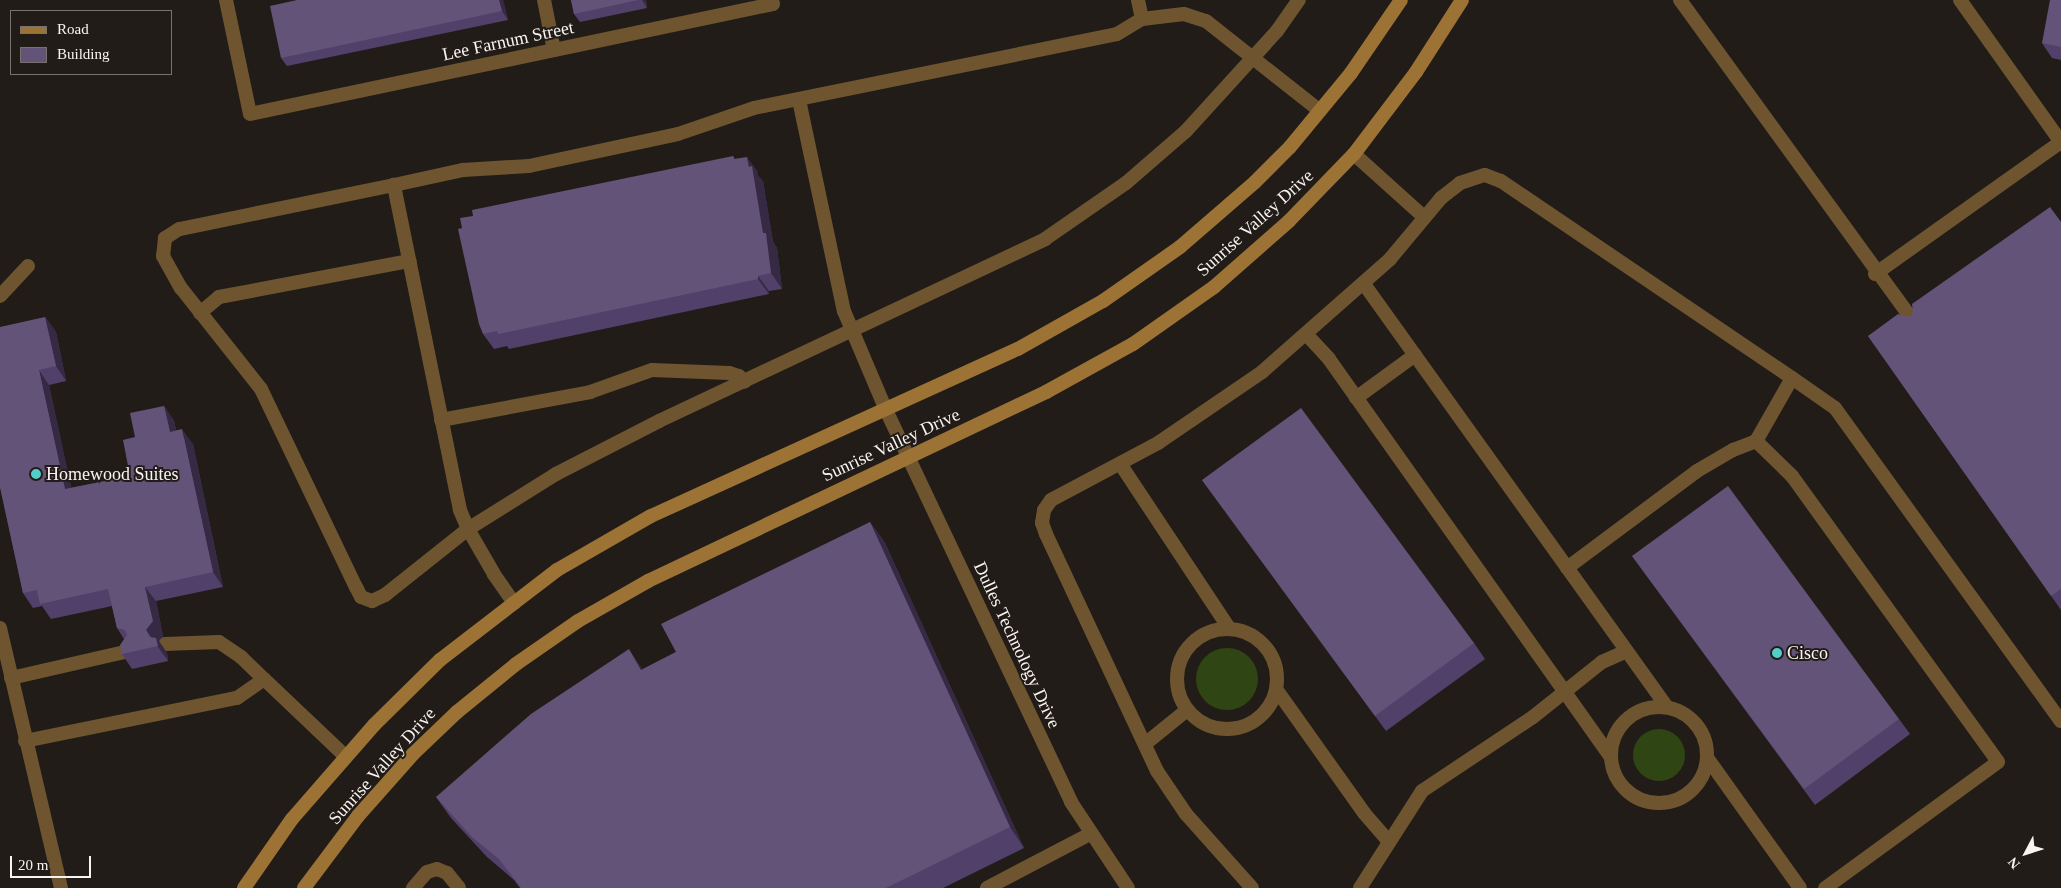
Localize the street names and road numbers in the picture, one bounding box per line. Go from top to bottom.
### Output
street label: Lee Farnum Street [440,17,576,65]
street label: Sunrise Valley Drive [1192,165,1318,281]
street label: Sunrise Valley Drive [818,404,964,486]
street label: Dulles Technology Drive [969,558,1065,732]
street label: Sunrise Valley Drive [324,703,440,829]

